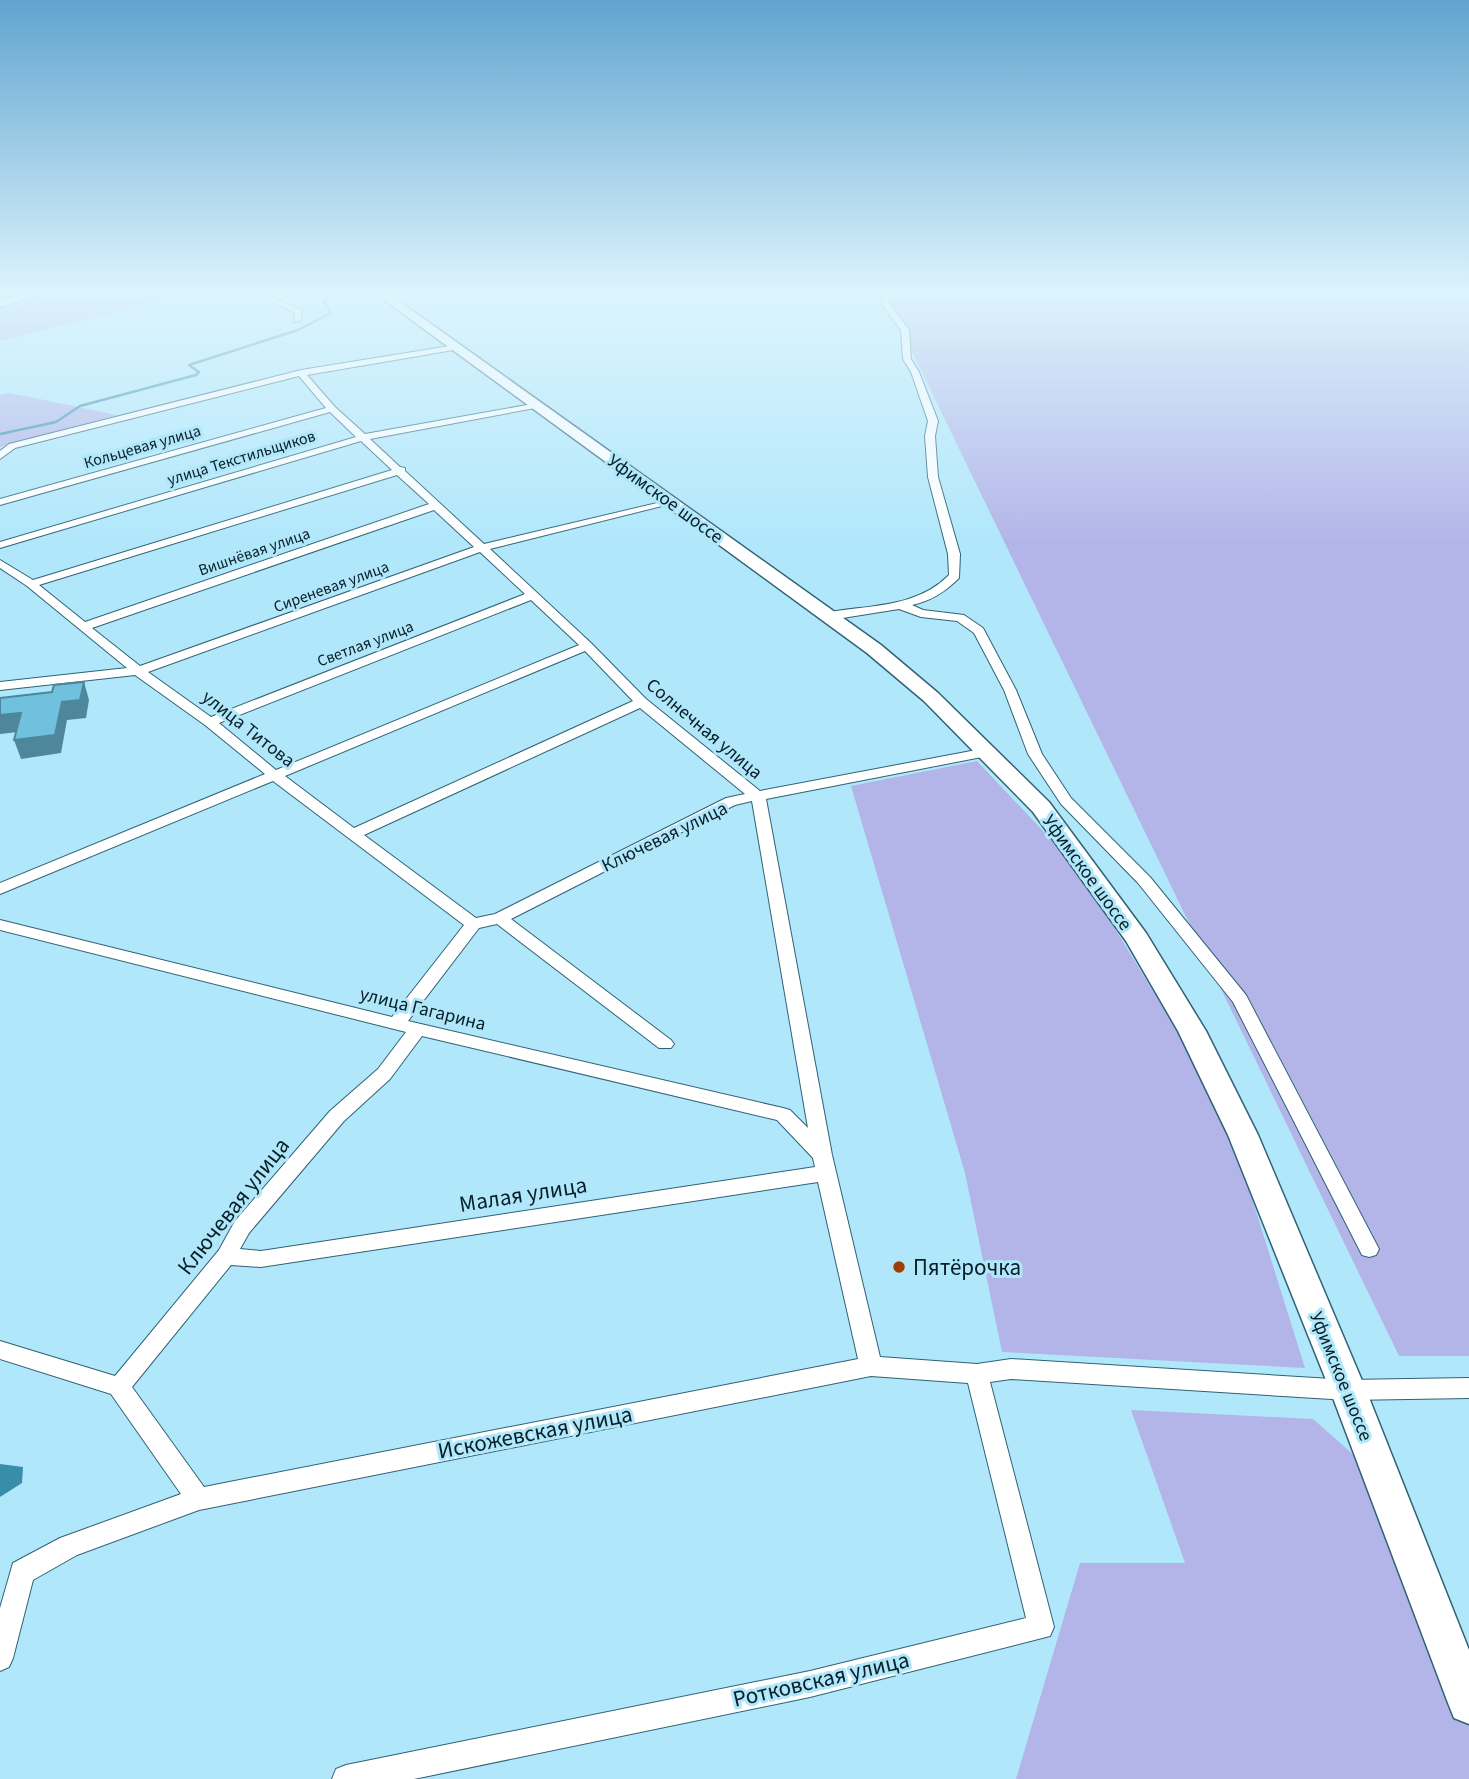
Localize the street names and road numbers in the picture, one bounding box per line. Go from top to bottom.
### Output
street label: Кольцевая улица [81,420,203,474]
street label: улица Текстильщиков [165,425,318,491]
street label: Уфимское шоссе [602,448,729,551]
street label: Вишнёвая улица [195,523,313,581]
street label: Сиреневая улица [270,556,392,618]
street label: Светлая улица [314,615,417,672]
street label: Солнечная улица [640,672,768,786]
street label: улица Титова [196,684,300,774]
street label: Ключевая улица [597,795,732,880]
street label: Уфимское шоссе [1035,809,1138,936]
street label: улица Гагарина [357,981,489,1038]
street label: Ключевая улица [169,1131,298,1282]
street label: Малая улица [457,1168,589,1221]
street label: Уфимское шоссе [1302,1308,1379,1445]
street label: Искожевская улица [435,1397,635,1468]
street label: Ротковская улица [730,1643,913,1716]

